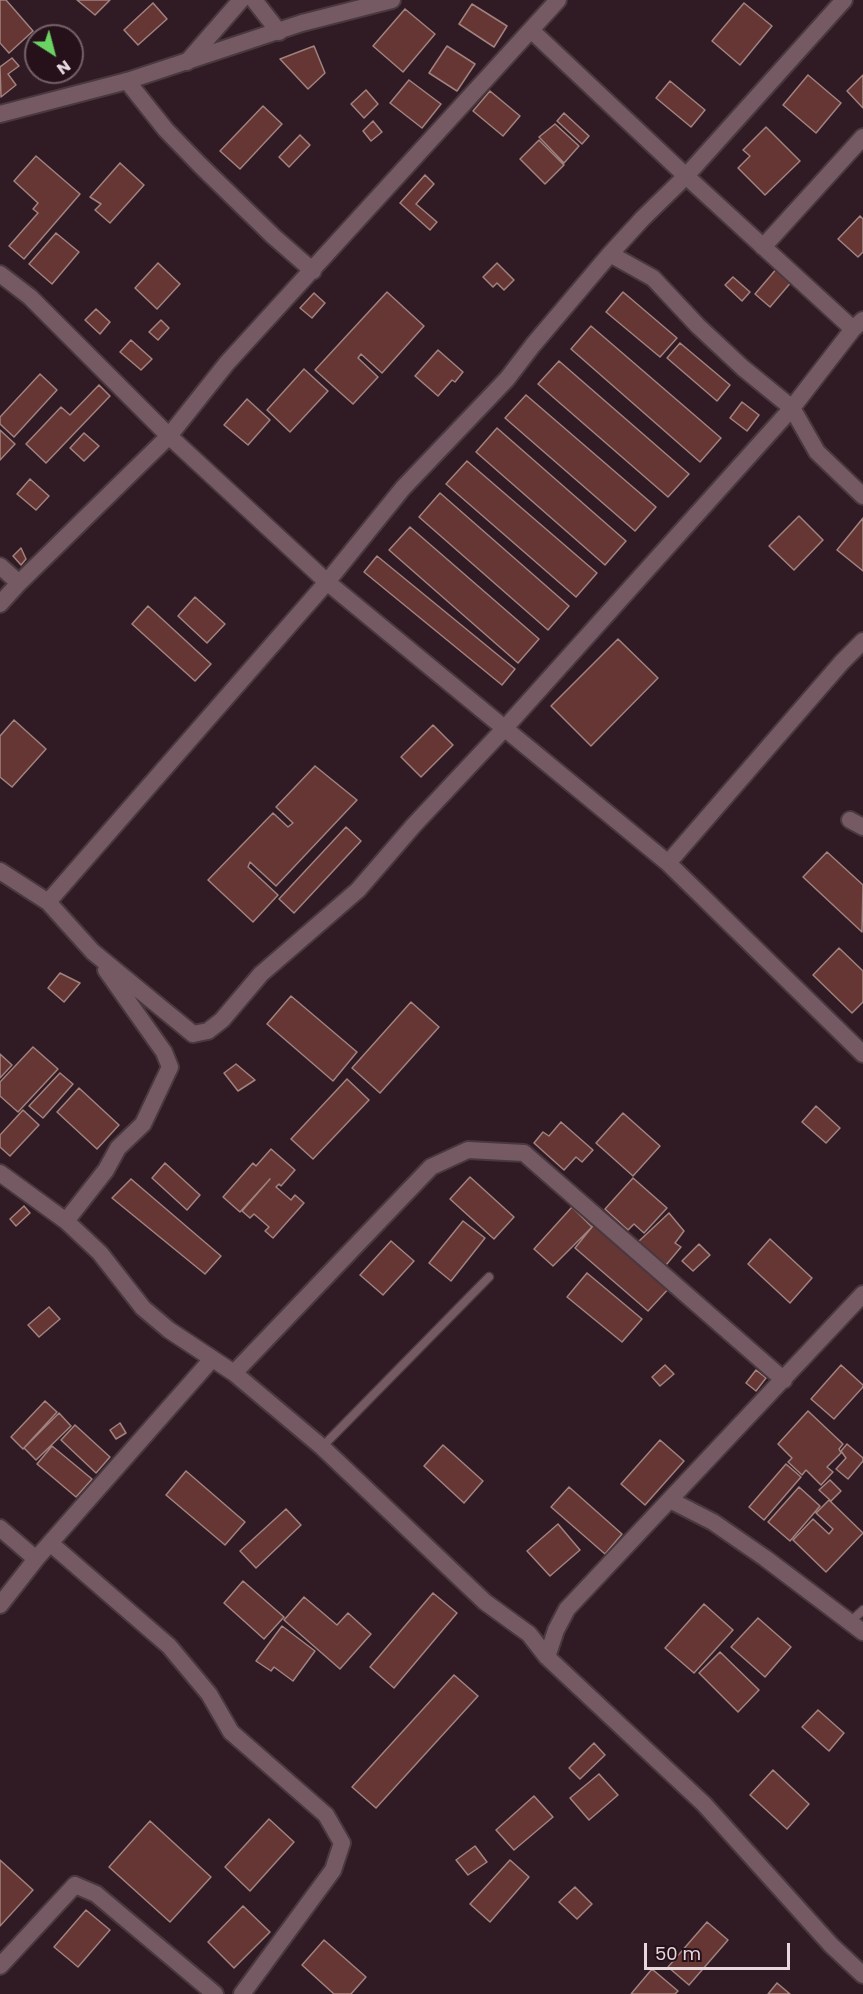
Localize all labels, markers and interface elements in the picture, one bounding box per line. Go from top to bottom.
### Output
north arrow [24,24,84,84]
text: N [52,55,75,80]
scale bar [647,1931,792,1969]
text: 50 m [655,1941,701,1966]

